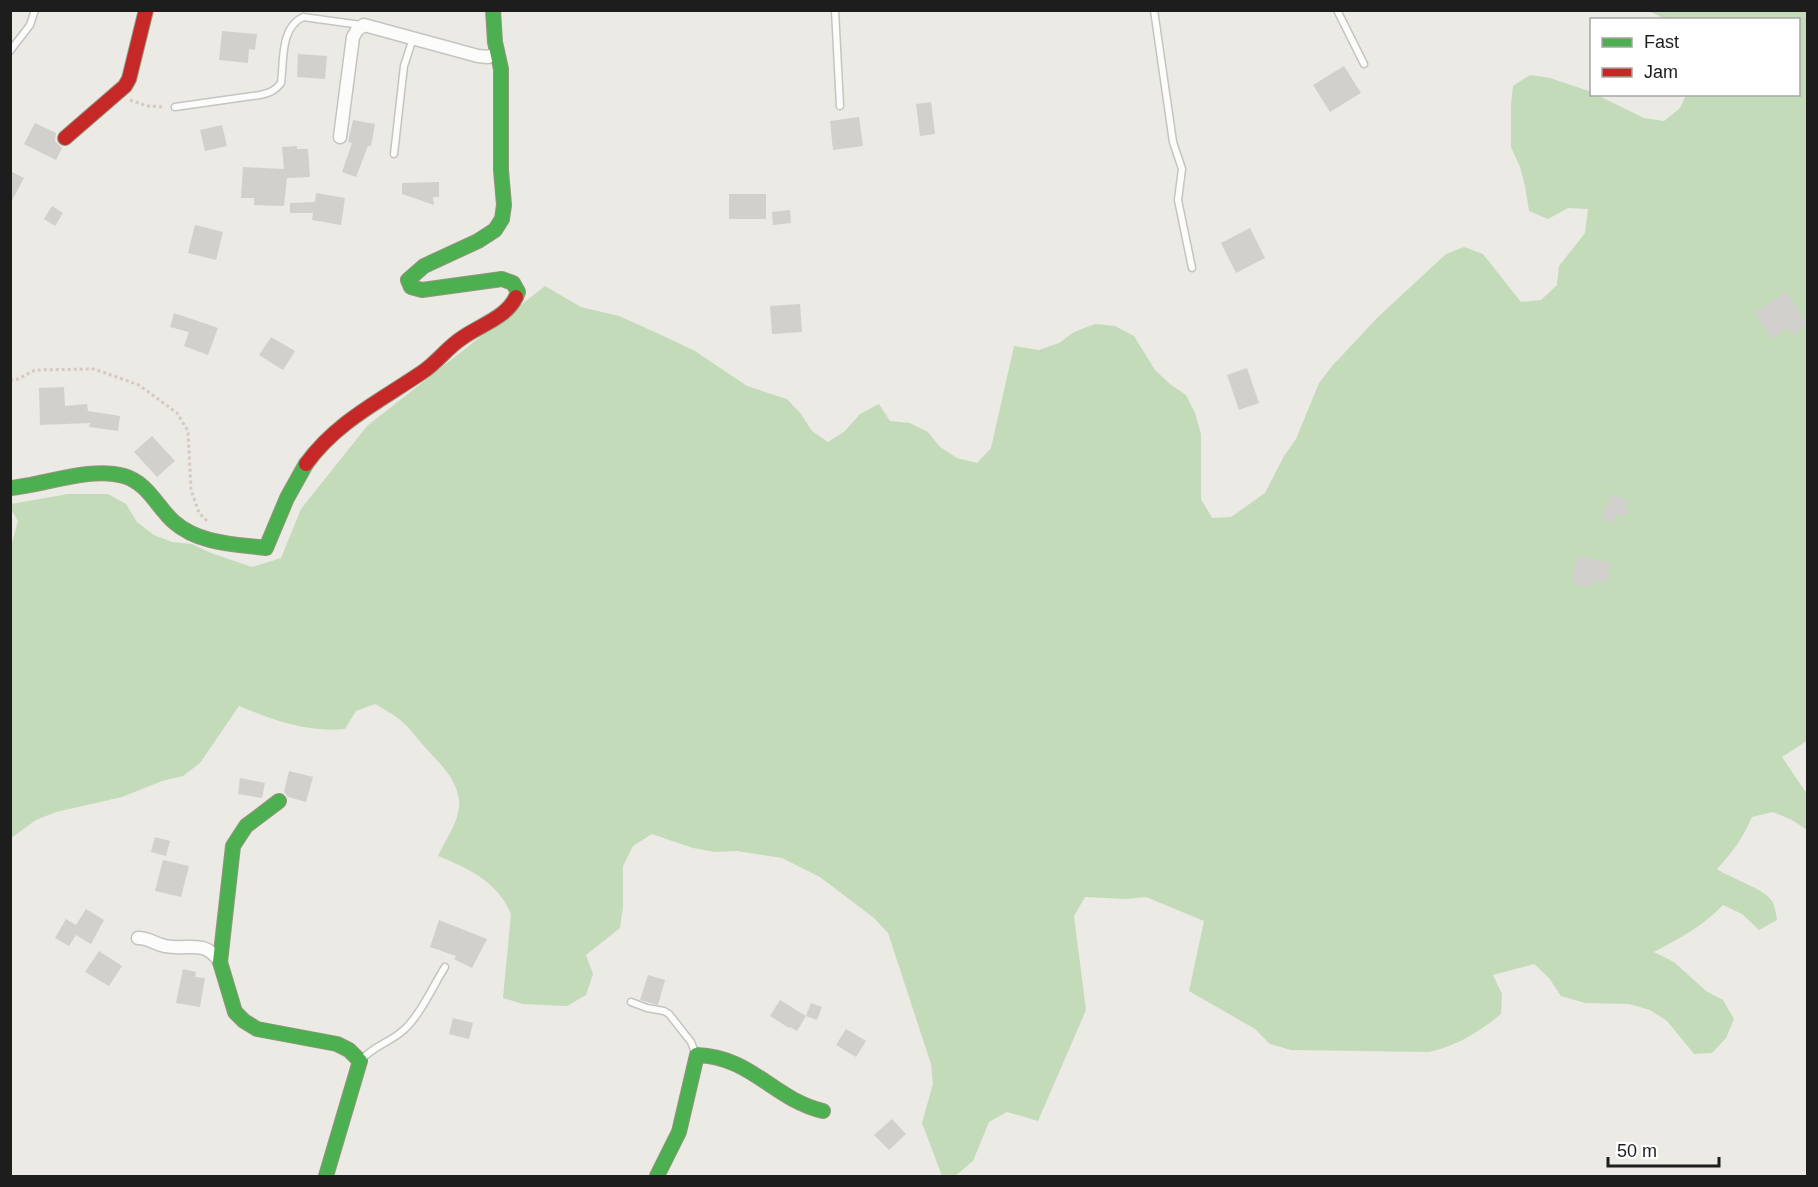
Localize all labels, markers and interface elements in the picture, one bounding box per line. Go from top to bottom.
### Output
legend [1590,18,1800,96]
text: Fast [1644,32,1679,52]
text: Jam [1644,62,1678,82]
scale bar [1608,1130,1719,1168]
text: 50 m [1617,1141,1657,1161]

